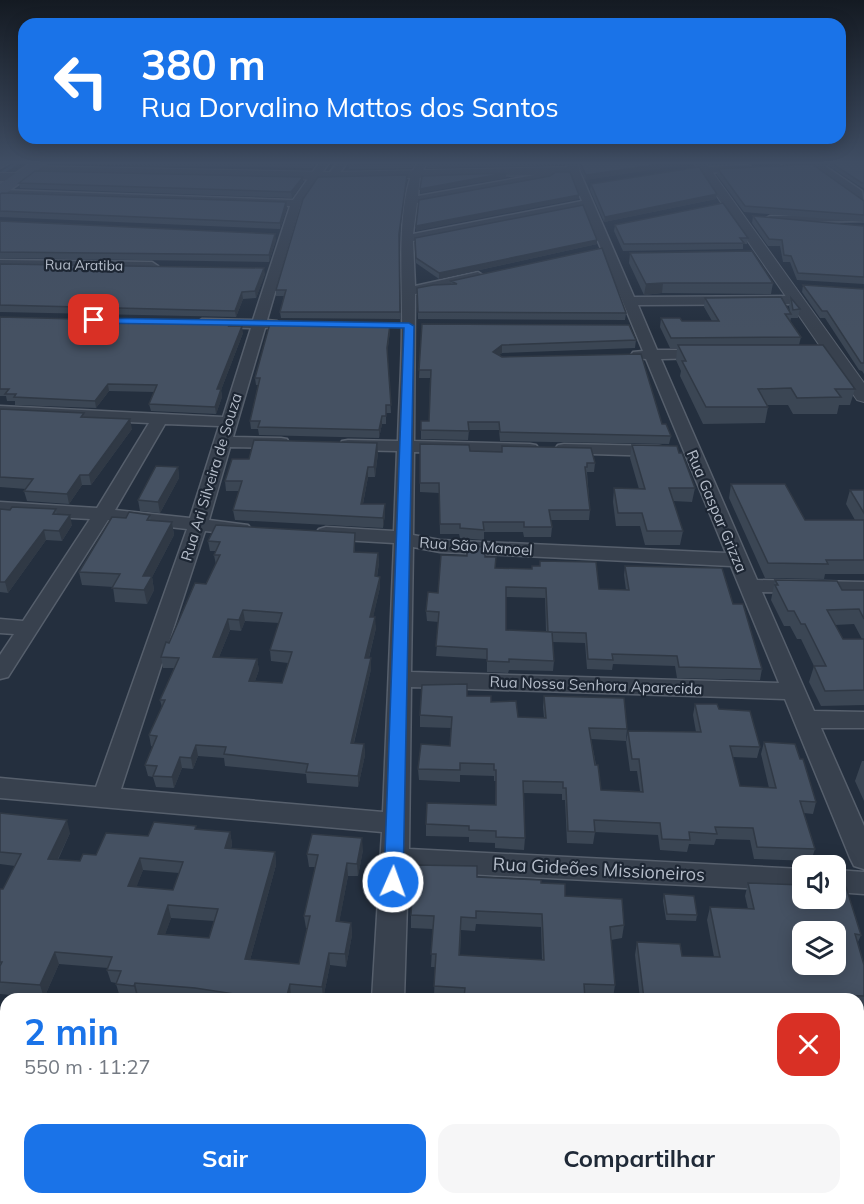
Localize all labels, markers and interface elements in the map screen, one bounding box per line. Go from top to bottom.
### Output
text: 380 m [141,38,266,91]
icon: left [42,42,120,120]
text: Rua Dorvalino Mattos dos Santos [141,90,559,124]
street label: Rua Aratiba [45,255,123,275]
pin [68,294,119,345]
icon: arrive [77,303,110,336]
street label: Rua Ari Silveira de Souza [176,391,246,563]
street label: Rua Gaspar Grizza [683,447,751,575]
street label: Rua São Manoel [419,533,533,559]
street label: Rua Nossa Senhora Aparecida [489,672,703,698]
position arrow [361,850,425,914]
street label: Rua Gideões Missioneiros [492,852,706,886]
map controls [792,855,846,975]
button: sound [792,855,846,909]
button: layers [792,921,846,975]
text: 2 min [24,1009,119,1054]
button: close [777,1013,840,1076]
text: 550 m · 11:27 [24,1054,150,1079]
button: Sair [24,1124,426,1193]
button: Compartilhar [438,1124,840,1193]

